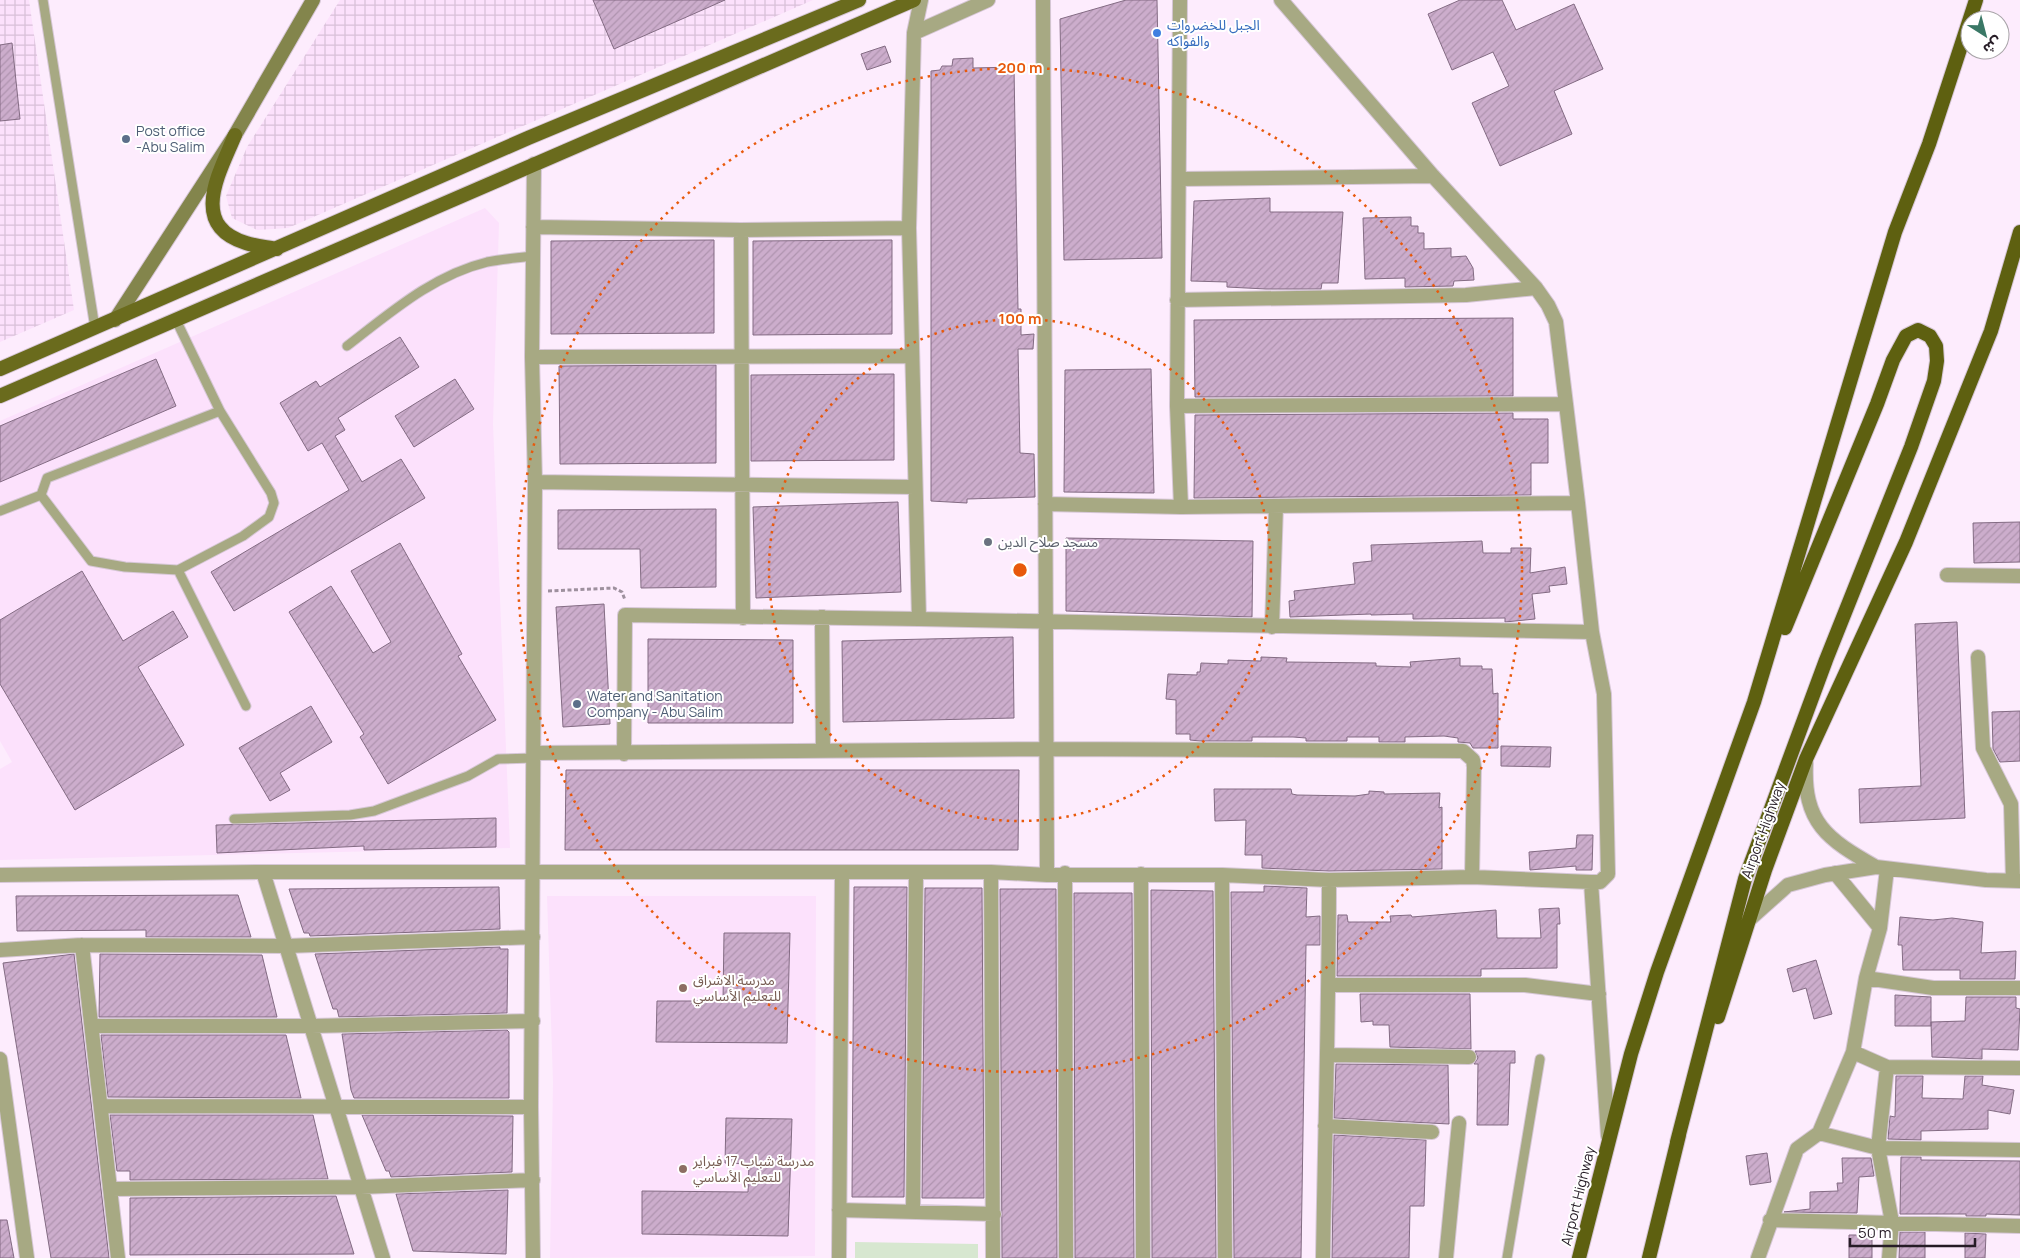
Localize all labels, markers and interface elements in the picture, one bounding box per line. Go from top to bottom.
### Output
north arrow [1960,10,2010,60]
place label: الجبل للخضروات والفواكه [1167,15,1260,50]
marker: الجبل للخضروات والفواكه [1151,27,1163,39]
text: ش [1980,33,2006,59]
text: 200 m [997,57,1043,78]
place label: Post office -Abu Salim [136,121,205,156]
marker: Post office -Abu Salim [120,133,132,145]
text: 100 m [999,308,1041,329]
place label: مسجد صلاح الدين [998,532,1098,553]
marker: مسجد صلاح الدين [982,536,994,548]
centre of rings [1011,561,1029,579]
place label: Water and Sanitation Company - Abu Salim [587,686,723,721]
marker: Water and Sanitation Company - Abu Salim [571,698,583,710]
street label: Airport Highway [1736,778,1789,881]
place label: مدرسة الاشراق للتعليم الأساسي [693,970,781,1007]
marker: مدرسة الاشراق للتعليم الأساسي [677,982,689,994]
street label: Airport Highway [1556,1144,1599,1248]
place label: مدرسة شباب 17 فبراير للتعليم الأساسي [692,1151,814,1188]
marker: مدرسة شباب 17 فبراير للتعليم الأساسي [677,1163,689,1175]
scale bar [1850,1216,1975,1248]
text: 50 m [1858,1222,1892,1243]

